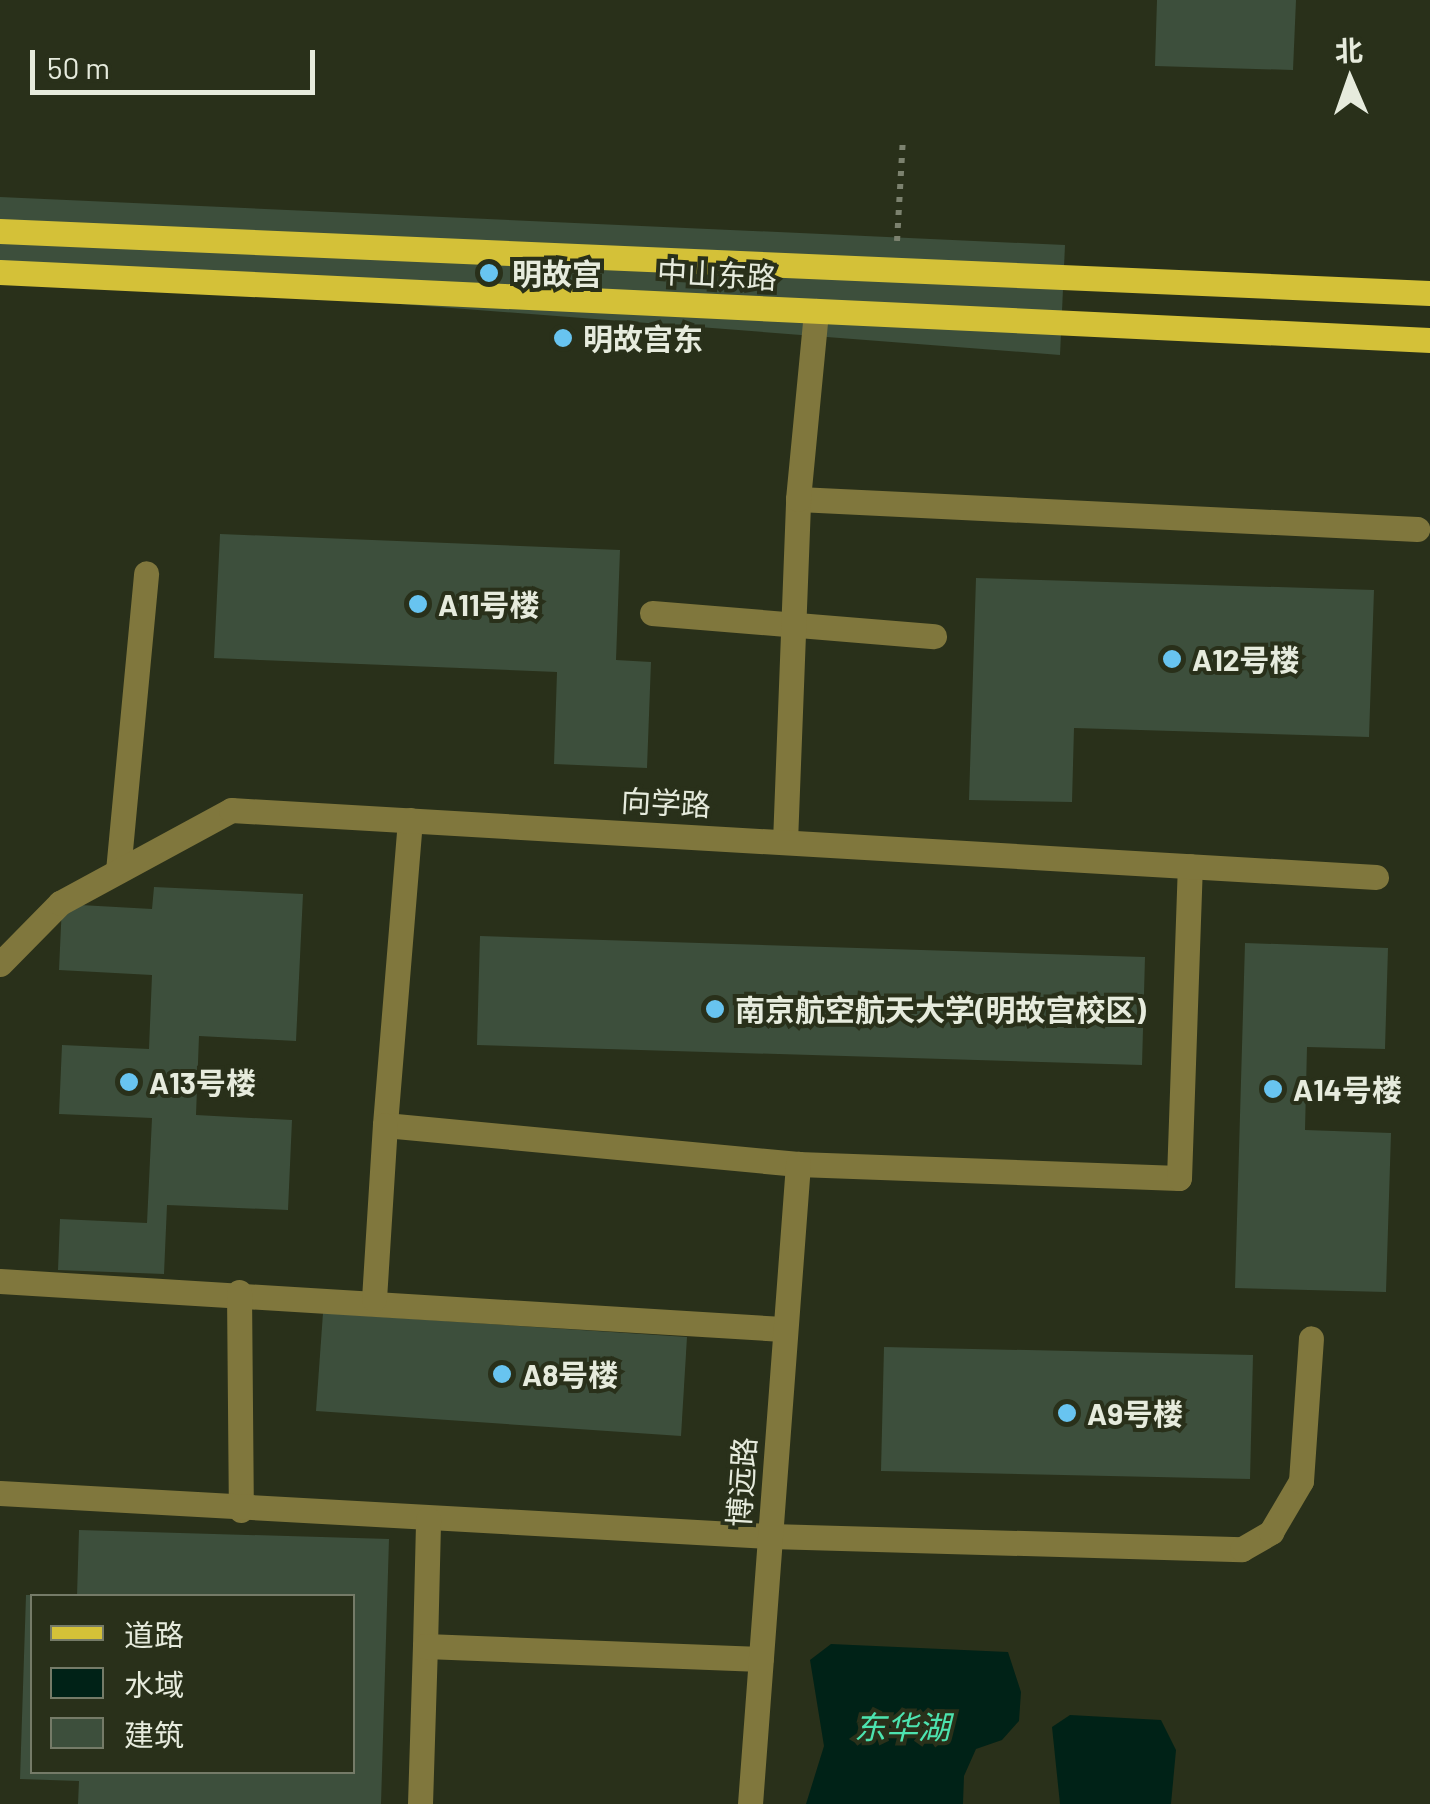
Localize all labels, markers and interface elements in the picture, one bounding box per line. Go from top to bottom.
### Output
scale bar [35,30,320,92]
north arrow [1300,30,1400,130]
text: 北 [1334,33,1364,67]
text: 50 m [47,49,110,85]
street label: 中山东路 [656,253,778,295]
place label: 明故宫 [512,255,602,291]
marker: 明故宫 [476,260,502,286]
place label: 明故宫东 [583,320,703,356]
marker: 明故宫东 [552,327,574,349]
place label: A11号楼 [438,586,540,622]
marker: A11号楼 [407,593,429,615]
place label: A12号楼 [1192,641,1300,677]
marker: A12号楼 [1161,648,1183,670]
street label: 向学路 [620,782,712,822]
place label: 南京航空航天大学(明故宫校区) [735,991,1146,1027]
marker: 南京航空航天大学(明故宫校区) [704,998,726,1020]
place label: A13号楼 [149,1064,256,1100]
marker: A13号楼 [118,1071,140,1093]
place label: A14号楼 [1293,1071,1402,1107]
marker: A14号楼 [1262,1078,1284,1100]
place label: A8号楼 [522,1356,618,1392]
marker: A8号楼 [491,1363,513,1385]
place label: A9号楼 [1087,1395,1183,1431]
marker: A9号楼 [1056,1402,1078,1424]
street label: 博远路 [720,1436,762,1528]
legend [30,1594,355,1774]
text: 道路 [124,1616,184,1652]
text: 水域 [124,1666,184,1702]
water label: 东华湖 [854,1707,950,1745]
text: 建筑 [124,1716,184,1752]

